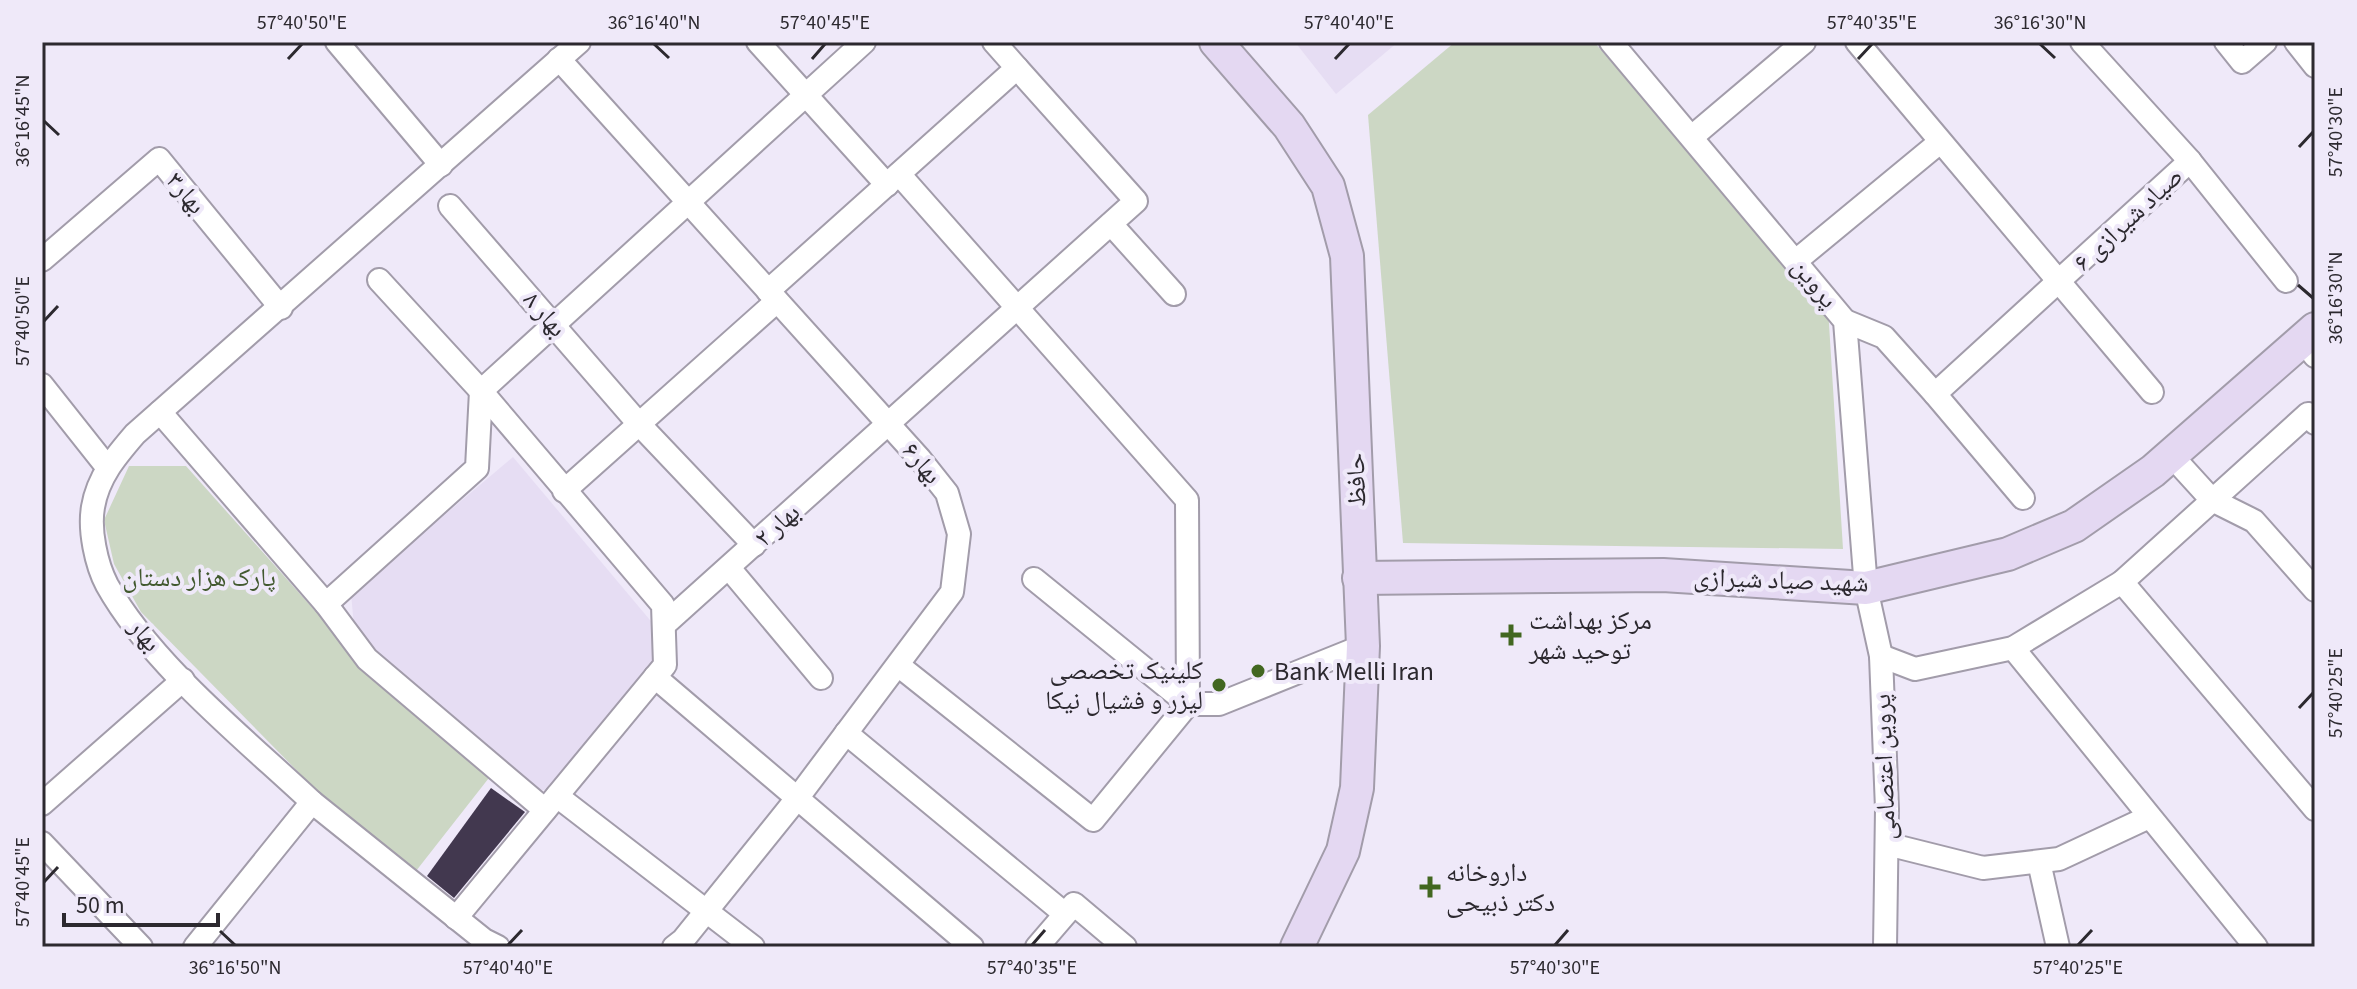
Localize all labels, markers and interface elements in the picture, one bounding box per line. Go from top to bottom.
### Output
text: 57°40'50"E [257,9,347,37]
text: 36°16'40"N [608,9,700,37]
text: 57°40'45"E [780,9,870,37]
text: 57°40'40"E [1304,9,1394,37]
text: 57°40'35"E [1827,9,1917,37]
text: 36°16'30"N [1994,9,2086,37]
text: 36°16'45"N [9,75,37,167]
text: 57°40'30"E [2322,87,2350,177]
street label: صیاد شیرازی ۶ [2065,158,2191,280]
street label: بهار۳ [157,164,215,222]
street label: پروین [1783,250,1847,316]
text: 36°16'30"N [2322,252,2350,344]
text: 57°40'50"E [9,276,37,366]
street label: بهار ۸ [514,283,576,345]
street label: بهار۶ [893,434,951,492]
street label: حافظ [1337,452,1375,508]
street label: بهار ۲ [746,494,808,556]
street label: شهید صیاد شیرازی [1693,558,1869,602]
park label: پارک هزار دستان [122,559,276,596]
place label: مرکز بهداشت توحید شهر [1528,602,1652,669]
street label: بهار [119,609,170,660]
marker: مرکز بهداشت توحید شهر [1500,624,1522,646]
text: 57°40'25"E [2322,648,2350,738]
place label: کلینیک تخصصی لیزر و فشیال نیکا [1045,652,1203,719]
place label: Bank Melli Iran [1274,653,1434,690]
marker: Bank Melli Iran [1249,662,1267,680]
marker: کلینیک تخصصی لیزر و فشیال نیکا [1210,676,1228,694]
street label: پروین اعتصامی [1863,693,1905,841]
text: 57°40'45"E [9,837,37,927]
place label: داروخانه دکتر ذبیحی [1446,854,1555,921]
scale bar [64,877,218,927]
marker: داروخانه دکتر ذبیحی [1421,878,1439,896]
text: 50 m [76,888,125,923]
text: 36°16'50"N [189,954,281,982]
text: 57°40'40"E [463,954,553,982]
text: 57°40'35"E [987,954,1077,982]
text: 57°40'30"E [1510,954,1600,982]
text: 57°40'25"E [2033,954,2123,982]

